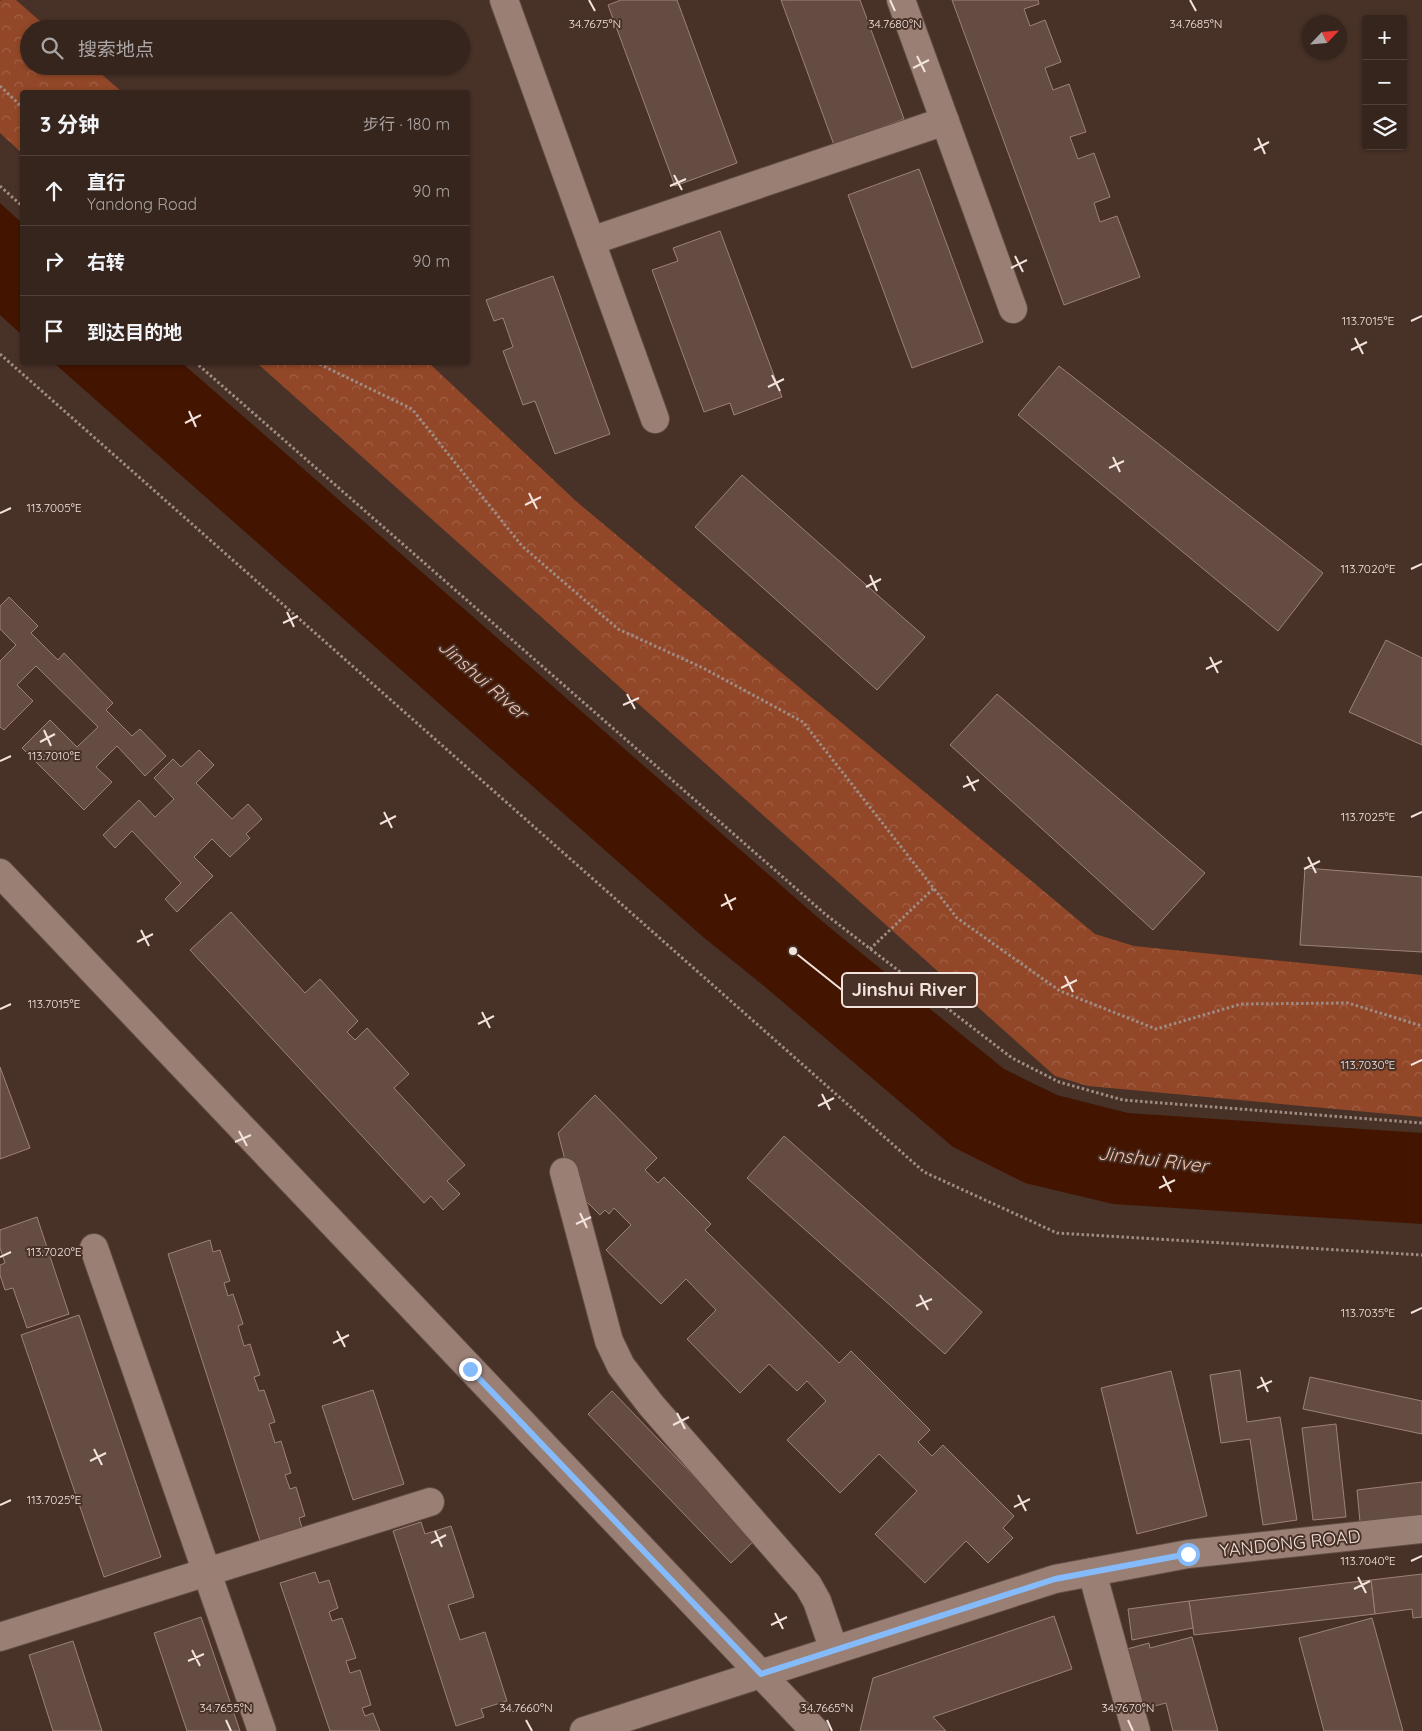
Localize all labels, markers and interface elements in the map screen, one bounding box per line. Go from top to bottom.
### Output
north arrow [1302,15,1347,60]
map controls [1362,15,1407,150]
button: + [1362,15,1407,60]
text: 34.7675°N [569,16,621,31]
text: 34.7680°N [868,16,922,31]
text: 34.7685°N [1170,16,1222,31]
search box [20,20,470,75]
icon: search [38,34,66,62]
text: 搜索地点 [78,37,154,61]
button: − [1362,60,1407,105]
button: layers [1362,105,1407,150]
text: 3 分钟 [40,111,99,137]
text: 步行 · 180 m [363,114,450,134]
text: 直行 [87,170,125,194]
icon: ahead [40,177,68,205]
text: 90 m [413,181,450,201]
text: Yandong Road [87,194,197,214]
icon: right [40,247,68,275]
text: 右转 [87,250,125,274]
text: 90 m [413,251,450,271]
text: 113.7015°E [1342,313,1394,328]
icon: arrive [40,317,68,345]
text: 到达目的地 [87,320,182,344]
text: 113.7005°E [26,500,82,515]
text: 113.7020°E [1340,561,1396,576]
water label: Jinshui River [433,634,535,726]
text: 113.7010°E [27,748,81,763]
text: 113.7025°E [1341,809,1395,824]
callout: Jinshui River [842,973,977,1007]
text: Jinshui River [851,977,967,1001]
text: 113.7015°E [28,996,80,1011]
text: 113.7030°E [1341,1057,1396,1072]
water label: Jinshui River [1097,1140,1212,1178]
text: 113.7020°E [26,1244,82,1259]
text: 113.7035°E [1341,1305,1395,1320]
route end [459,1358,482,1381]
text: 113.7025°E [27,1492,81,1507]
street label: YANDONG ROAD [1218,1524,1362,1562]
route start [1177,1543,1200,1566]
text: 113.7040°E [1341,1553,1396,1568]
text: 34.7655°N [200,1700,252,1715]
text: 34.7660°N [499,1700,553,1715]
text: 34.7665°N [801,1700,853,1715]
text: 34.7670°N [1101,1700,1155,1715]

